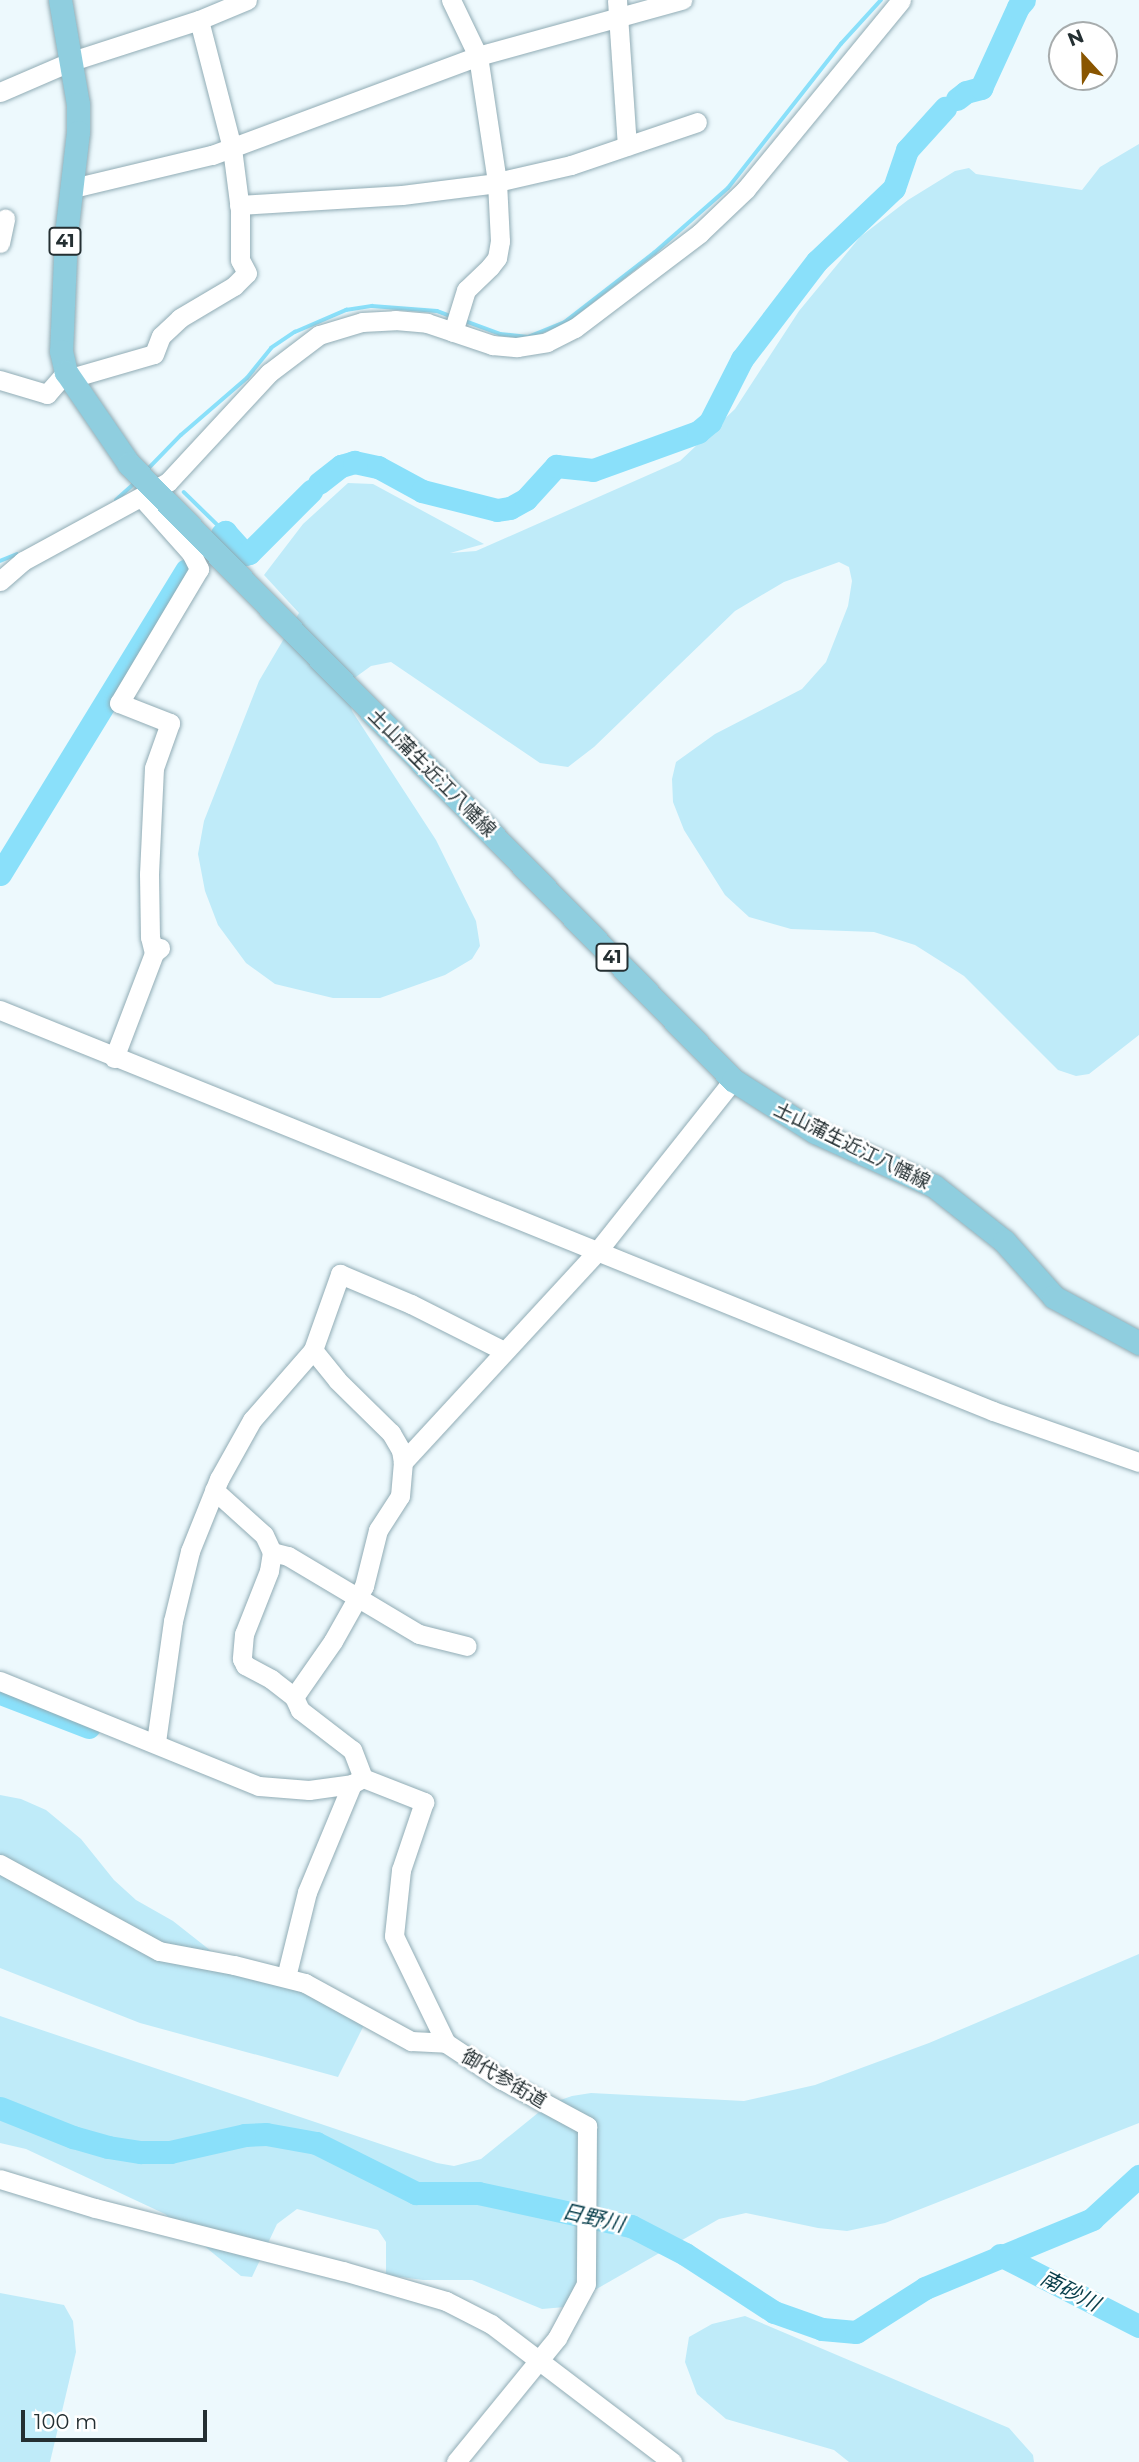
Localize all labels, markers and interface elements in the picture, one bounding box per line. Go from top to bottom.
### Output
north arrow [1048,21,1118,91]
text: N [1064,24,1087,51]
road number: 41 [48,227,82,256]
street label: 土山蒲生近江八幡線 [363,704,501,842]
road number: 41 [594,942,630,972]
street label: 土山蒲生近江八幡線 [770,1098,934,1194]
street label: 御代参街道 [457,2045,551,2113]
water label: 日野川 [559,2199,627,2237]
water label: 南砂川 [1036,2265,1104,2317]
scale bar [24,2396,210,2440]
text: 100 m [34,2409,97,2434]

